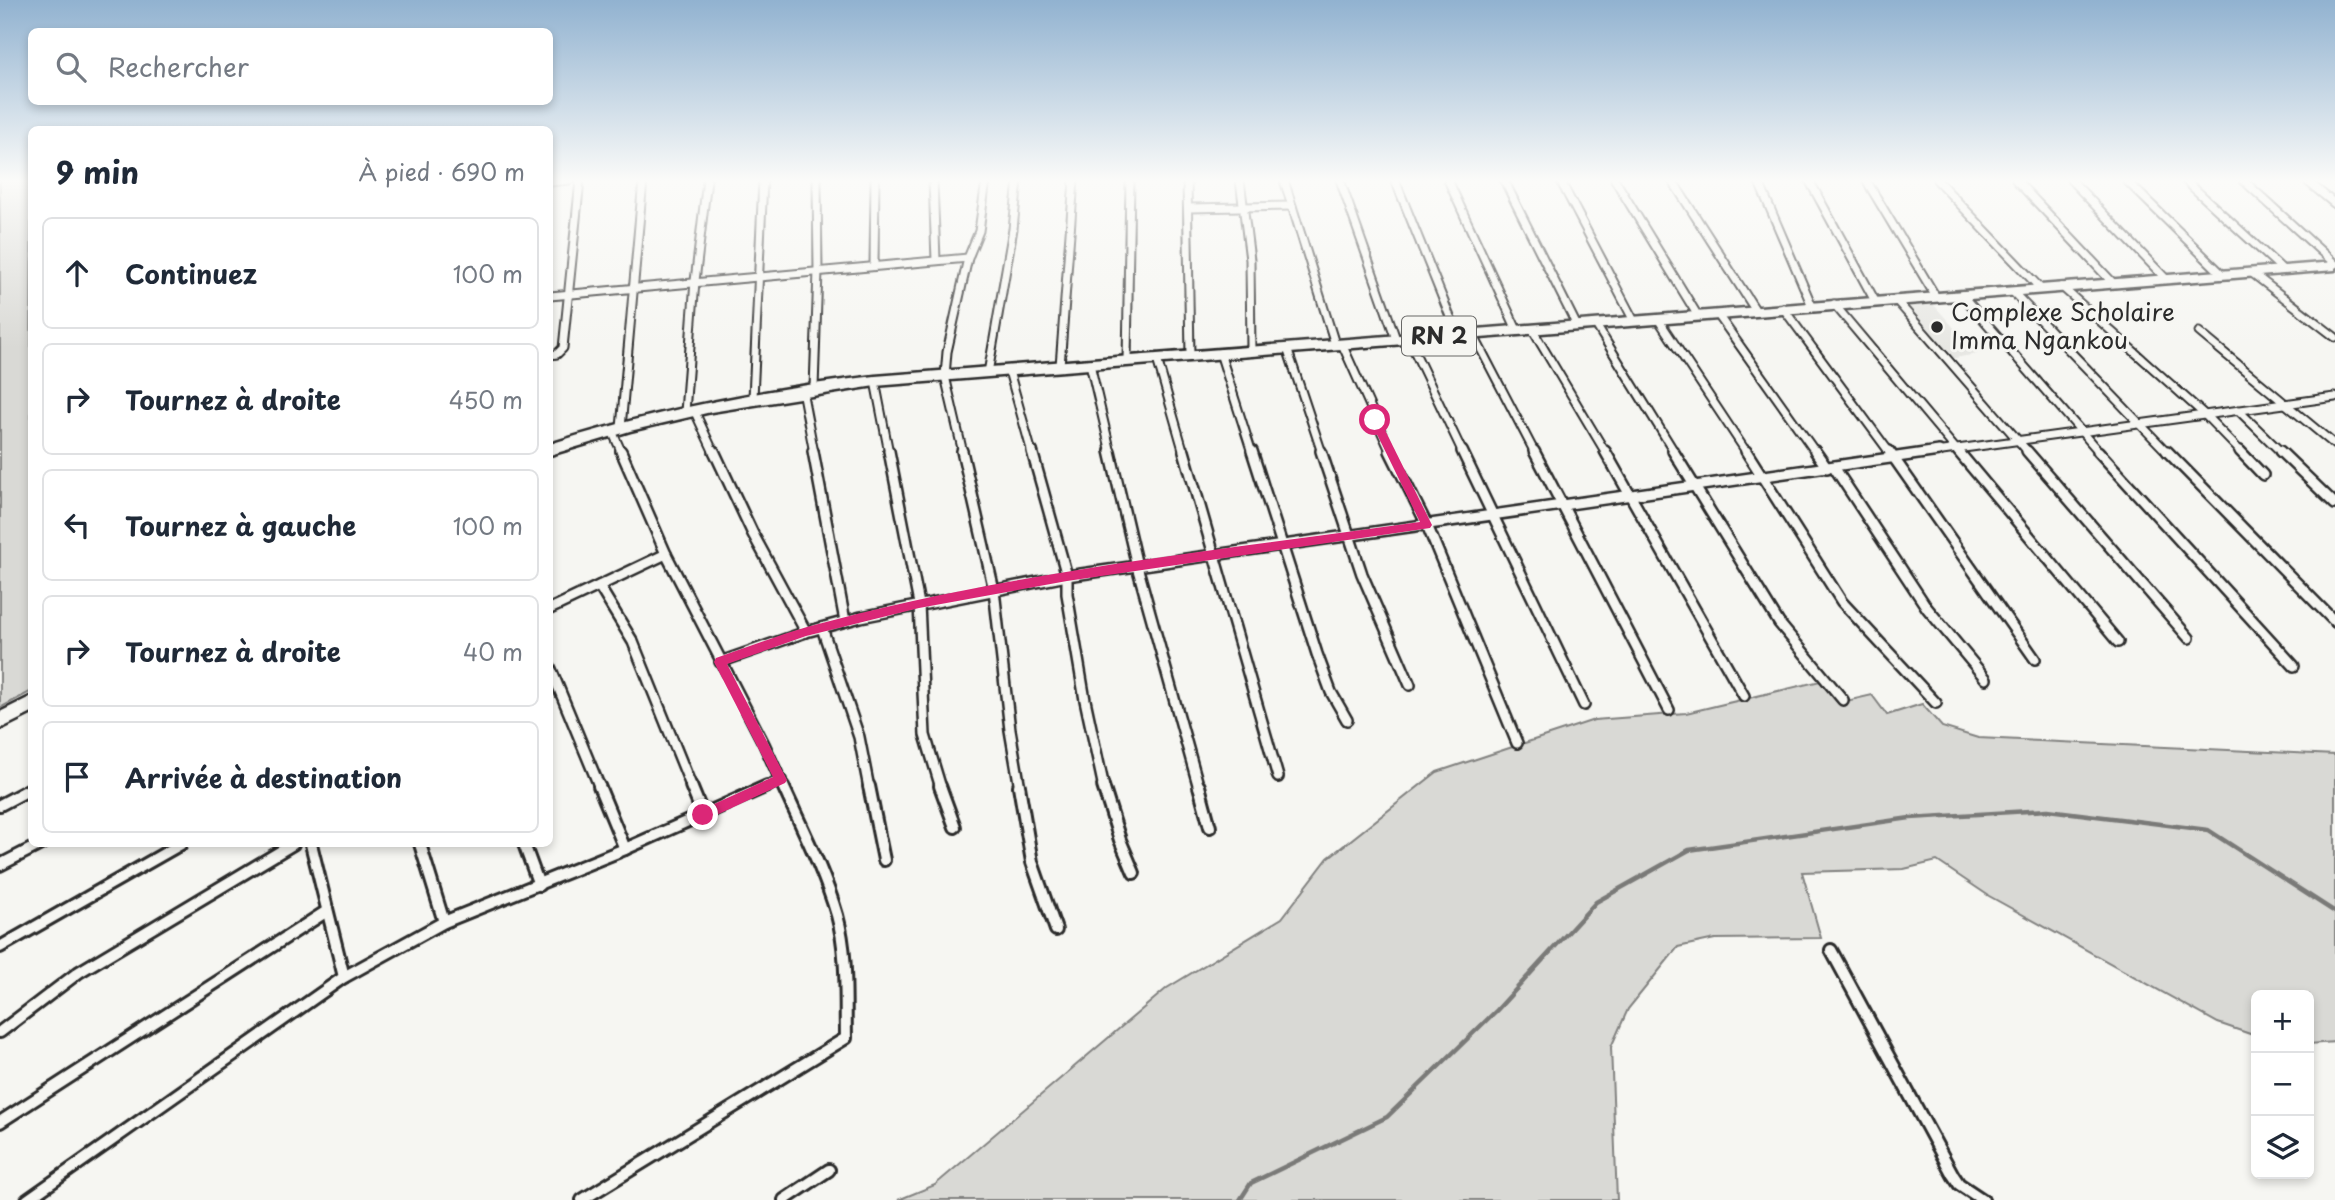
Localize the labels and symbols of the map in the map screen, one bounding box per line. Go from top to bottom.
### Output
place label: Complexe Scholaire Imma Ngankou [1951,293,2175,357]
road number: RN 2 [1402,316,1476,356]
marker: Complexe Scholaire Imma Ngankou [1929,319,1945,335]
route start [1359,404,1390,435]
route end [687,799,718,830]

